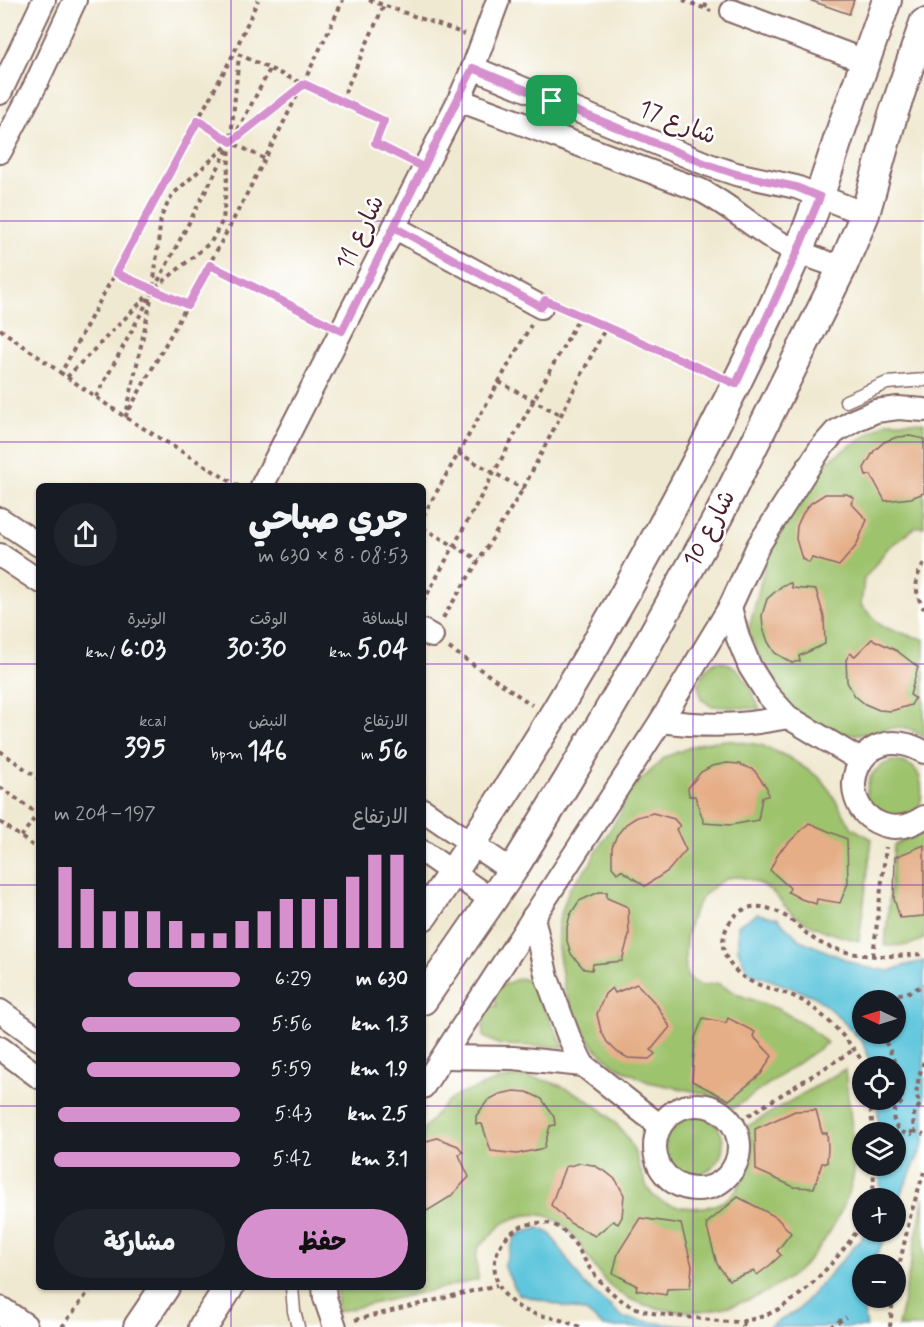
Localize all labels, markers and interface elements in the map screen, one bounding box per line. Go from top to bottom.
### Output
pin [526,75,577,126]
icon: arrive [535,84,568,117]
street label: شارع 17 [634,93,720,153]
street label: شارع 11 [330,190,392,276]
street label: شارع 10 [677,485,743,573]
text: جري صباحي [249,498,408,542]
button: share [54,503,117,566]
text: 08:53 · 8 × 630 m [258,543,408,570]
text: الوتيرة [127,609,166,630]
text: الوقت [250,609,287,630]
text: المسافة [362,609,408,630]
text: 6:03 [120,633,166,667]
text: 30:30 [227,633,287,667]
text: 5.04 [357,633,408,667]
text: /km [86,642,120,663]
text: km [329,642,357,663]
text: kcal [139,711,166,732]
text: النبض [249,711,287,732]
text: الارتفاع [363,711,408,732]
text: 395 [124,732,166,766]
text: 146 [247,735,287,769]
text: 56 [378,735,408,769]
text: bpm [211,744,247,765]
text: m [361,744,378,765]
text: 197–204 m [54,801,156,828]
text: الارتفاع [352,804,408,831]
text: 6:29 [275,966,312,993]
text: 630 m [356,966,408,993]
north arrow [852,990,906,1044]
map controls [852,990,906,1308]
text: 5:56 [272,1011,312,1038]
text: 1.3 km [351,1011,408,1038]
text: 5:59 [271,1056,312,1083]
text: 1.9 km [350,1056,408,1083]
button: locate [852,1056,906,1110]
text: 5:43 [275,1101,312,1128]
text: 2.5 km [347,1101,408,1128]
button: layers [852,1122,906,1176]
text: 5:42 [272,1146,312,1173]
text: 3.1 km [351,1146,408,1173]
button: + [852,1188,906,1242]
button: مشاركة [54,1209,225,1278]
button: حفظ [237,1209,408,1278]
button: − [852,1254,906,1308]

